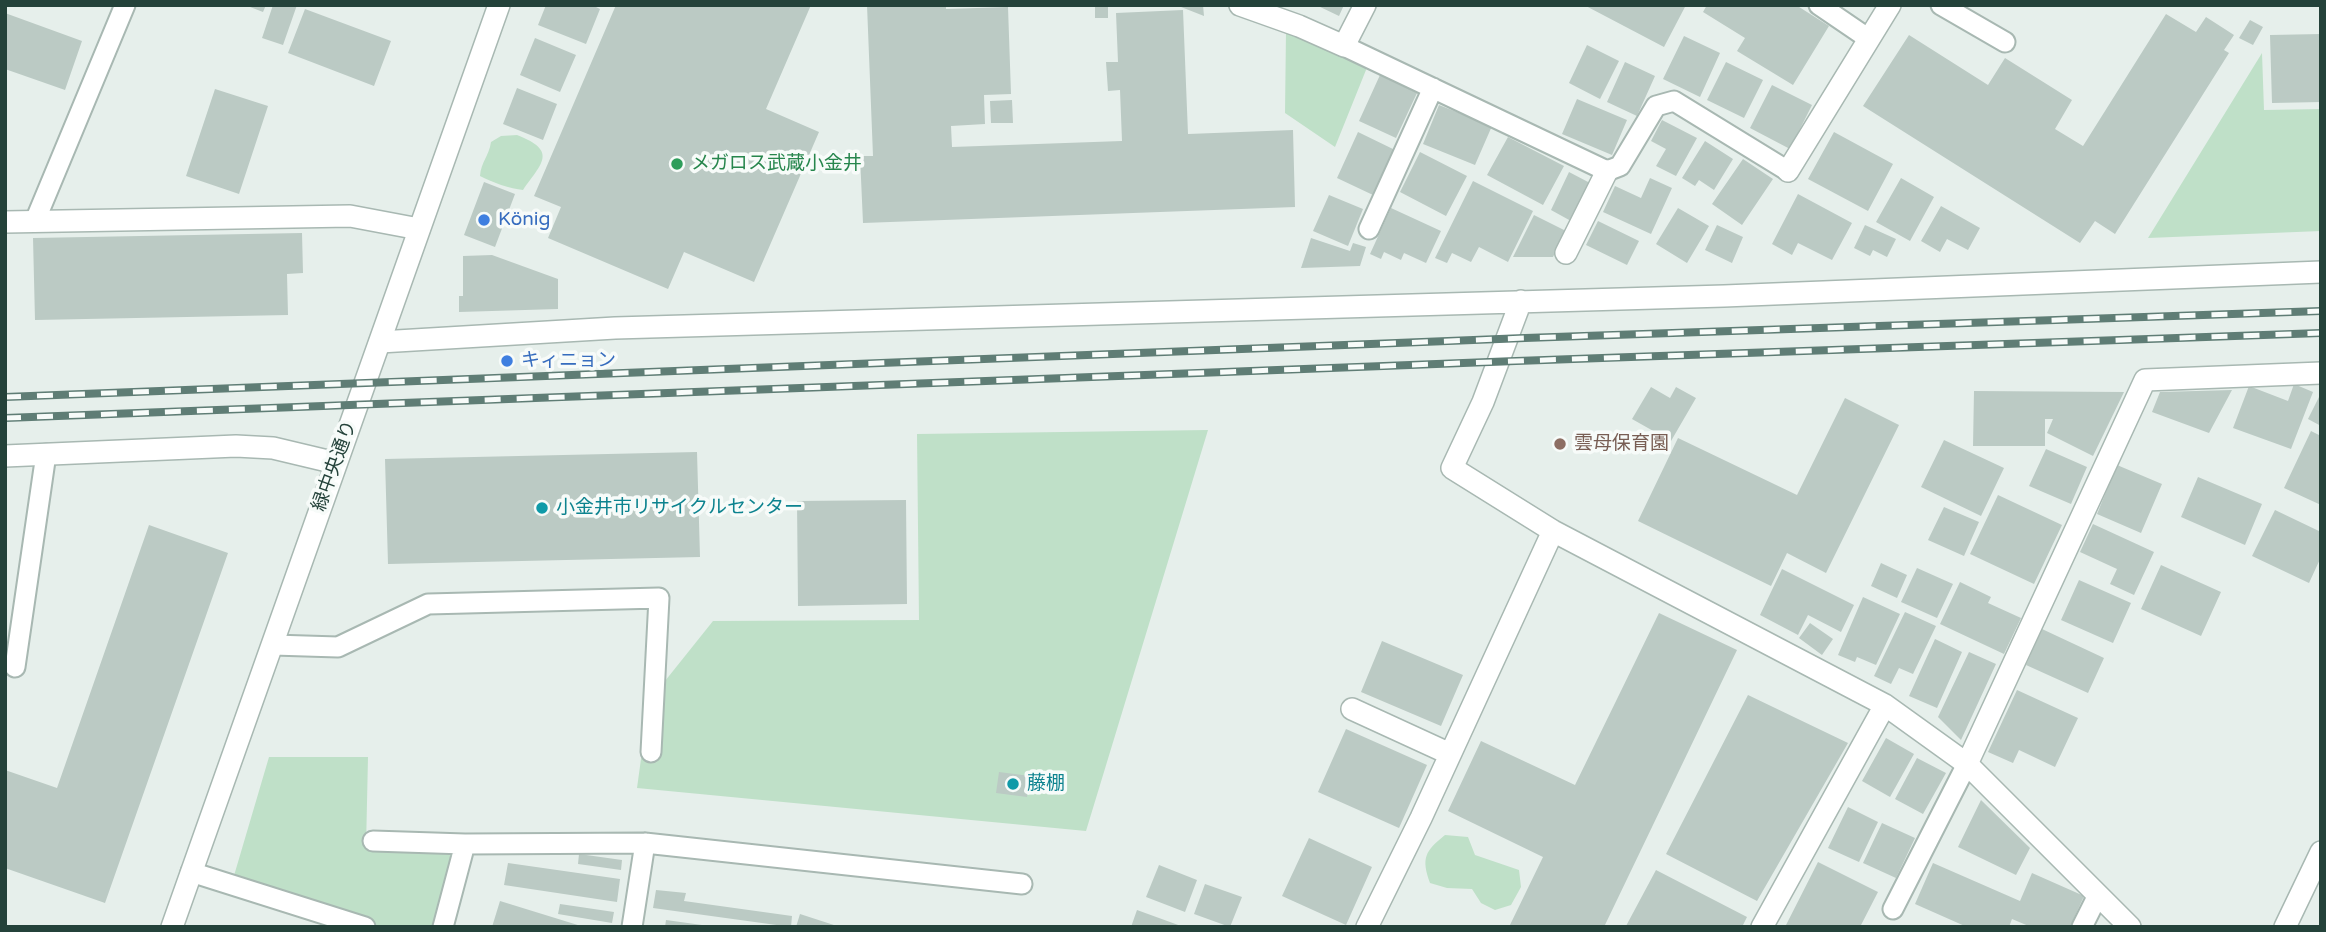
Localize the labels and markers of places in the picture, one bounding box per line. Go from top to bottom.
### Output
place label: メガロス武蔵小金井 [691,153,862,175]
marker: メガロス武蔵小金井 [669,156,685,172]
place label: König [498,209,551,231]
marker: König [476,212,492,228]
place label: キィニョン [521,350,616,372]
marker: キィニョン [499,353,515,369]
place label: 雲母保育園 [1574,433,1669,455]
marker: 雲母保育園 [1552,436,1568,452]
place label: 小金井市リサイクルセンター [556,497,803,519]
marker: 小金井市リサイクルセンター [534,500,550,516]
place label: 藤棚 [1027,773,1065,795]
marker: 藤棚 [1005,776,1021,792]

